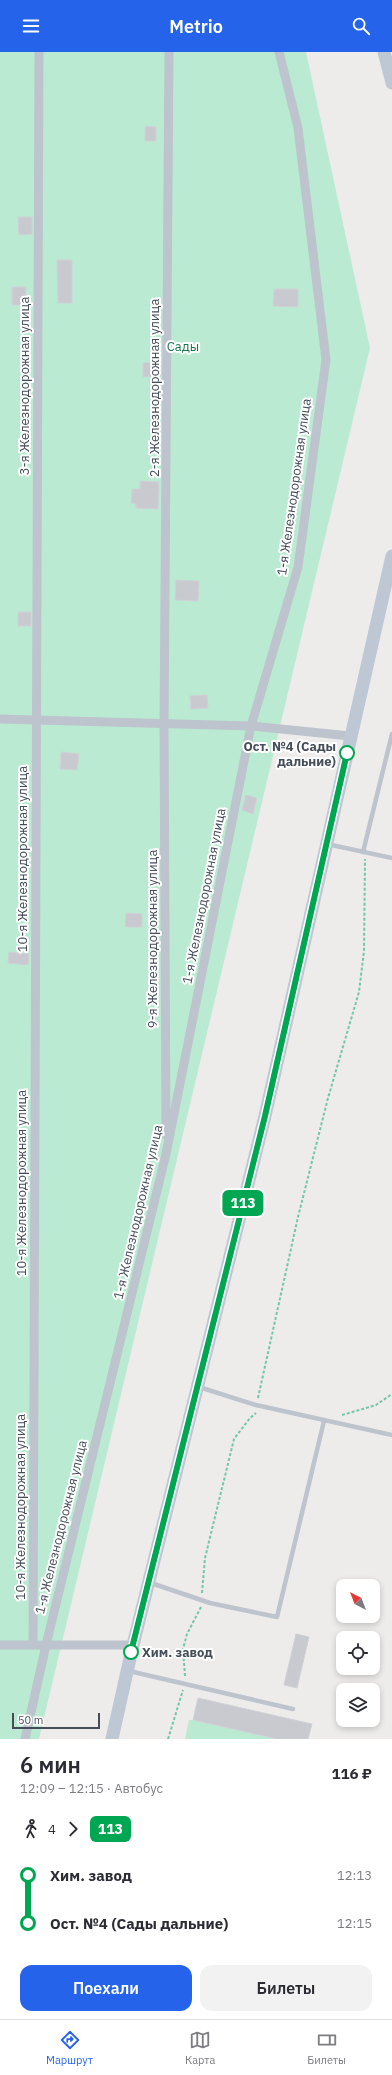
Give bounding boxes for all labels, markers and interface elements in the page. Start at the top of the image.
icon: menu [20,15,42,37]
text: Metrio [169,15,223,38]
icon: search [350,15,372,37]
street label: 3-я Железнодорожная улица [16,297,33,475]
street label: 2-я Железнодорожная улица [146,299,163,477]
park label: Сады [167,338,199,355]
street label: 1-я Железнодорожная улица [273,397,315,577]
place label: Ост. №4 (Сады дальние) [243,738,336,770]
marker: Ост. №4 (Сады дальние) [339,745,355,761]
street label: 10-я Железнодорожная улица [14,766,31,952]
street label: 1-я Железнодорожная улица [179,807,229,985]
street label: 9-я Железнодорожная улица [144,850,161,1028]
street label: 10-я Железнодорожная улица [13,1090,30,1276]
street label: 1-я Железнодорожная улица [110,1123,166,1301]
line badge: 113 [220,1190,266,1216]
text: 113 [230,1194,256,1212]
street label: 10-я Железнодорожная улица [12,1414,29,1600]
street label: 1-я Железнодорожная улица [31,1438,91,1616]
north arrow [336,1579,380,1623]
map controls [336,1579,380,1727]
button: locate [336,1631,380,1675]
marker: Хим. завод [123,1644,139,1660]
place label: Хим. завод [142,1644,213,1661]
button: layers [336,1683,380,1727]
scale bar [12,1711,100,1730]
text: 50 m [18,1713,43,1727]
text: 6 мин [20,1750,81,1779]
text: 116 ₽ [332,1764,372,1783]
text: 12:09 – 12:15 · Автобус [20,1780,163,1797]
icon: walk [20,1818,42,1840]
icon: forward [62,1818,84,1840]
text: 113 [98,1820,123,1838]
text: 4 [48,1821,56,1838]
text: Хим. завод [50,1866,132,1885]
text: 12:13 [337,1867,372,1884]
text: Ост. №4 (Сады дальние) [50,1914,228,1933]
text: 12:15 [337,1915,372,1932]
button: Поехали [20,1965,192,2011]
button: Билеты [200,1965,372,2011]
tab: Маршрут [46,2029,93,2067]
tab: Карта [185,2029,215,2067]
tab: Билеты [307,2029,346,2067]

